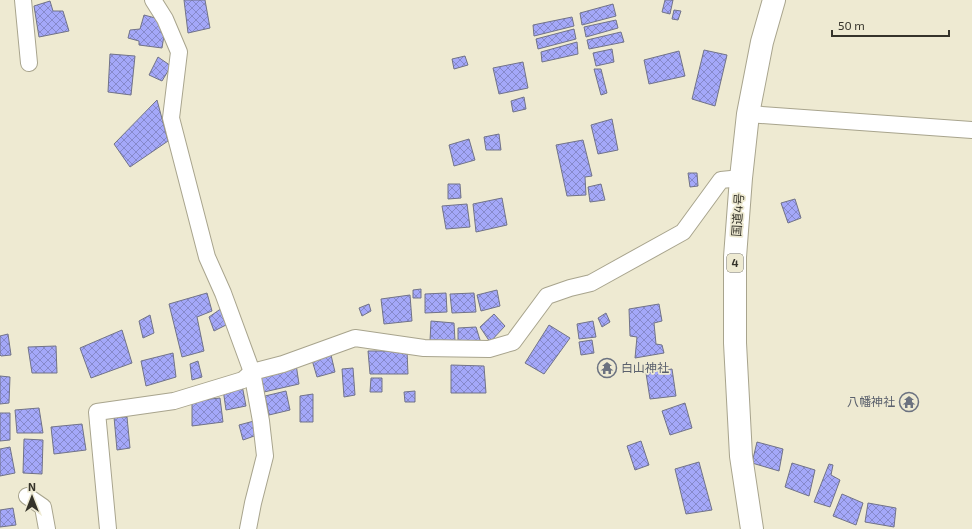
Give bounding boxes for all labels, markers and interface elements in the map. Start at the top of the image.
scale bar [832,12,949,38]
text: 50 m [838,18,865,32]
street label: 国道4号 [729,193,745,237]
road number: 4 [727,254,743,272]
temple icon: 白山神社 [596,357,618,379]
place label: 白山神社 [621,360,669,374]
temple icon: 八幡神社 [898,391,920,413]
place label: 八幡神社 [847,394,895,408]
north arrow [12,477,52,517]
text: N [28,480,36,493]

